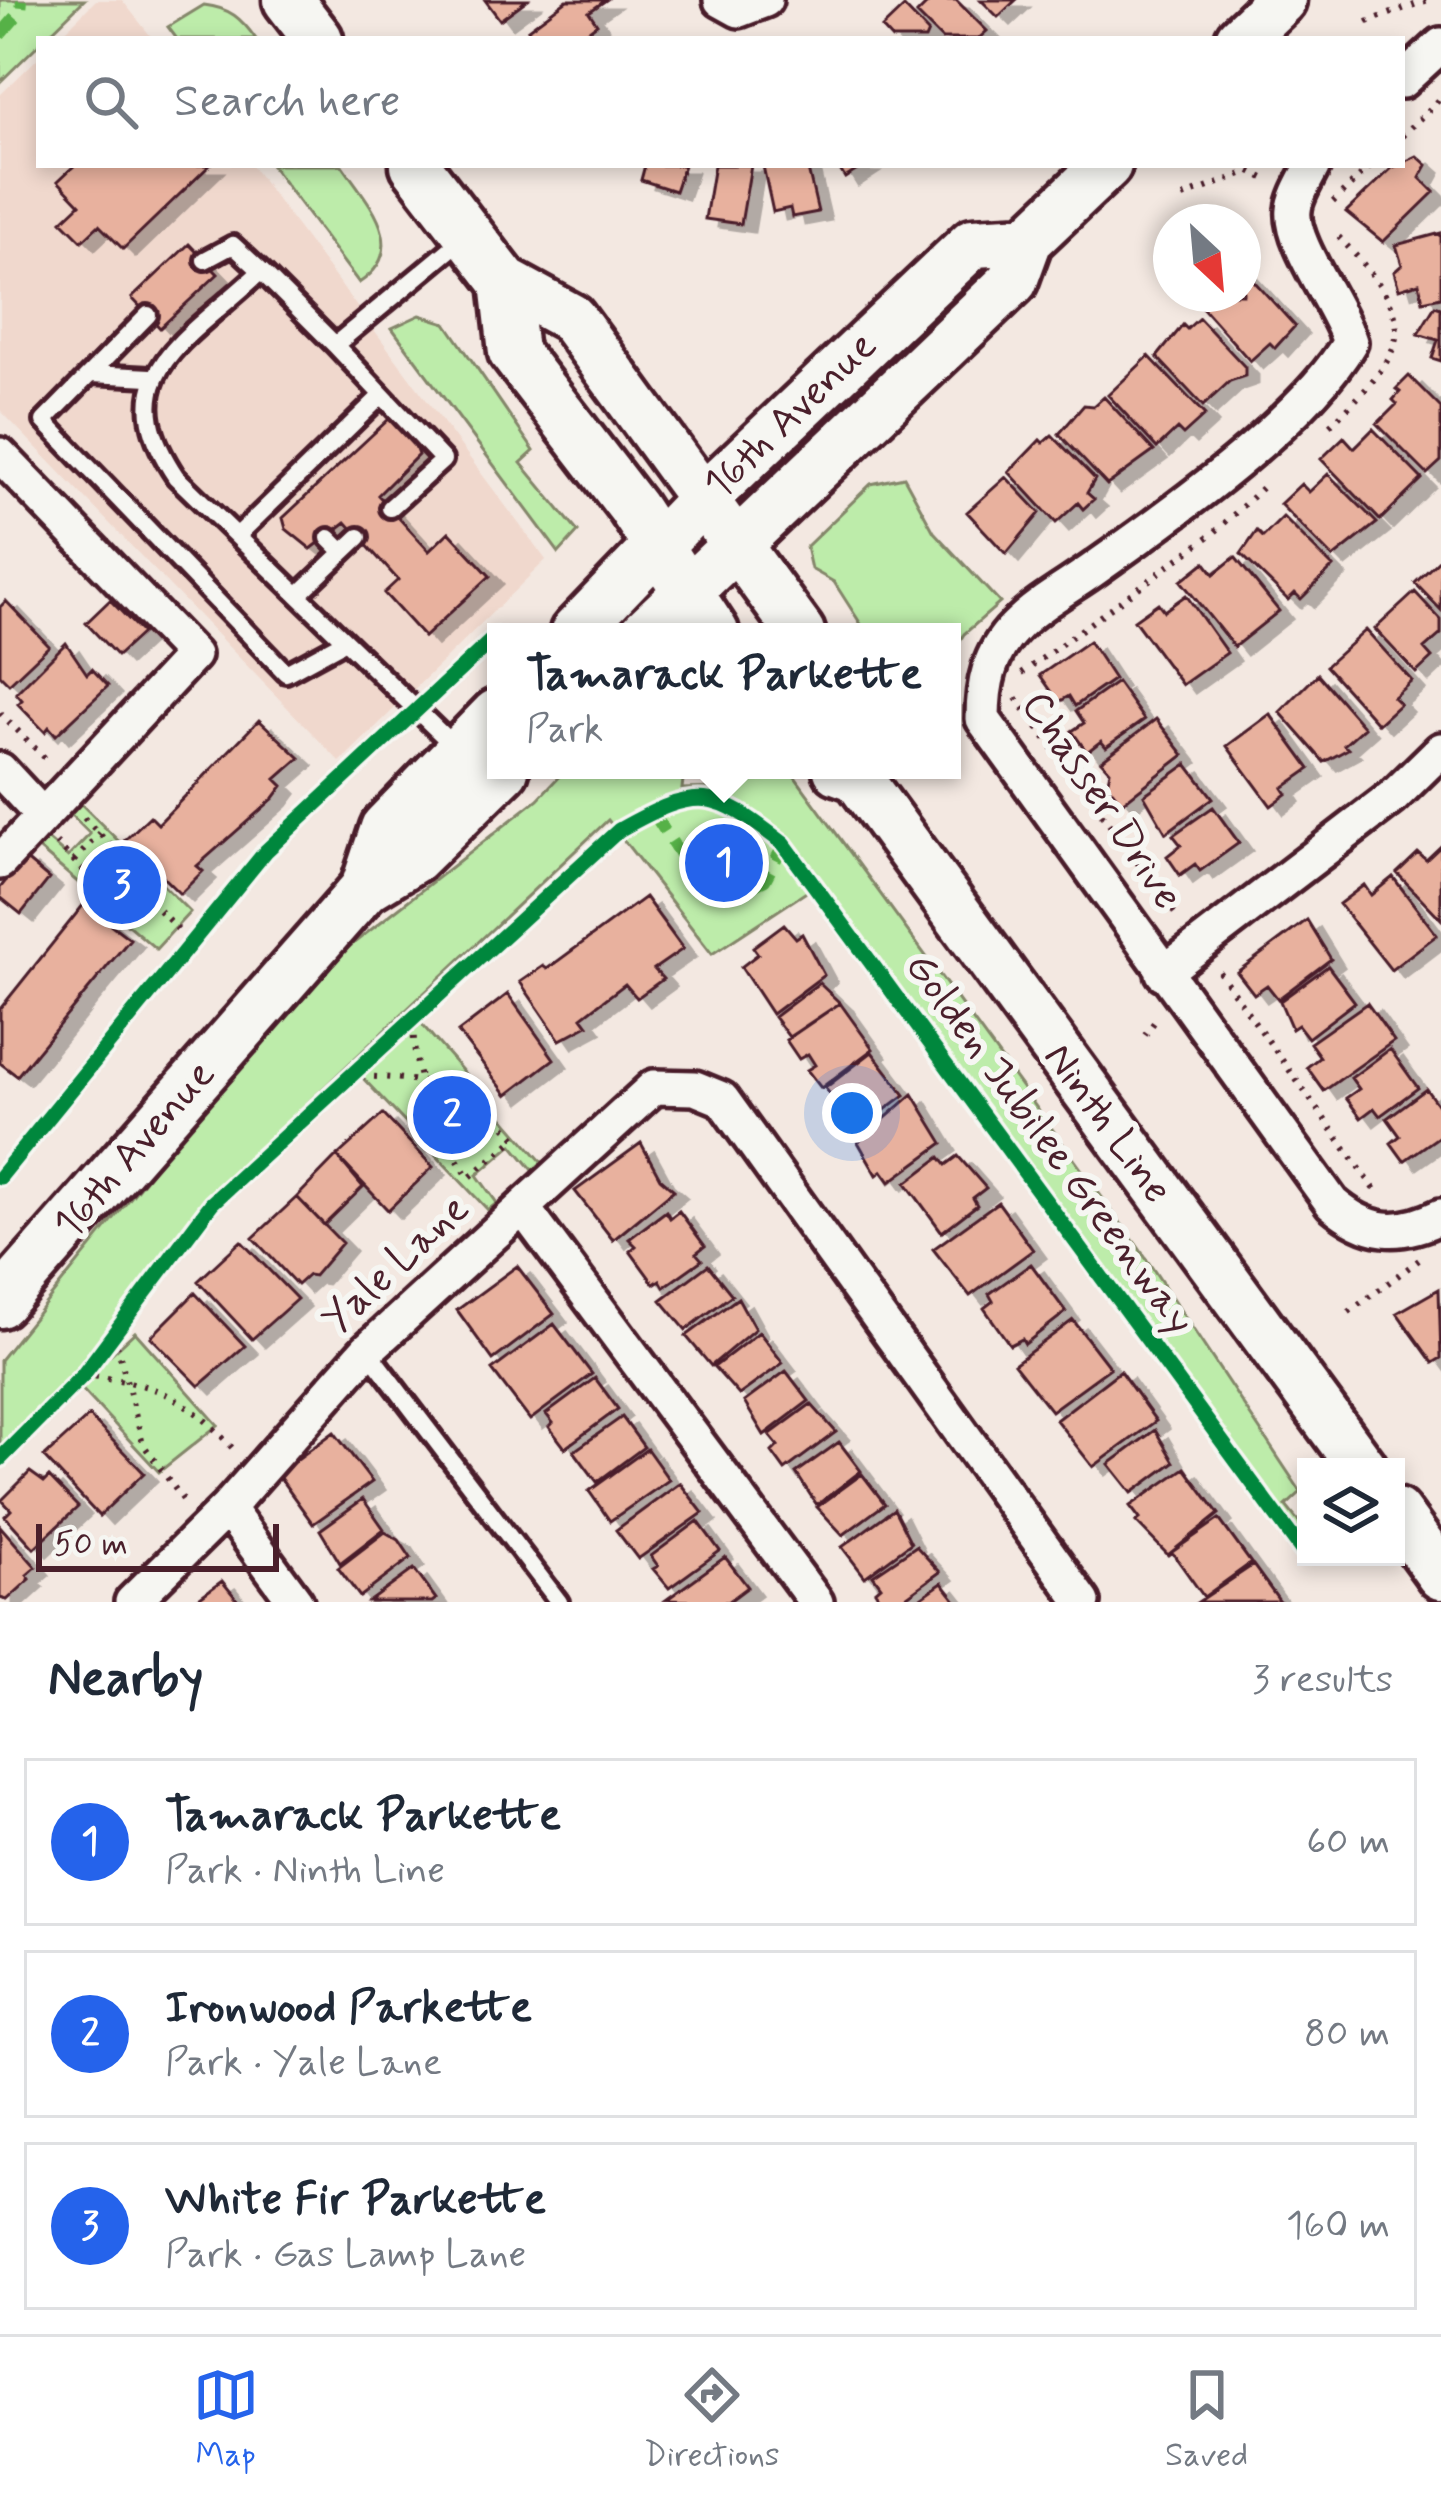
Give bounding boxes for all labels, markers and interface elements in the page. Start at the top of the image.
search box [36,36,1405,168]
icon: search [78,69,144,135]
text: Search here [174,73,401,132]
north arrow [1153,204,1261,312]
street label: 16th Avenue [693,320,889,512]
popup [487,623,961,779]
text: Tamarack Parkette [526,646,922,705]
street label: Chasser Drive [1008,681,1194,921]
text: Park [526,705,603,756]
pin: 1 [685,818,763,908]
pin: 3 [83,840,161,930]
street label: Golden Jubilee Greenway [892,942,1206,1346]
street label: Ninth Line [1030,1033,1184,1215]
street label: 16th Avenue [42,1049,228,1251]
pin: 2 [413,1070,491,1160]
your location [822,1083,882,1143]
street label: Yale Lane [311,1183,481,1347]
map controls [1297,1458,1405,1566]
button: layers [1297,1458,1405,1566]
scale bar [36,1518,279,1571]
text: 50 m [54,1523,128,1567]
text: Nearby [48,1647,203,1713]
text: 3 results [1252,1655,1393,1706]
text: Tamarack Parkette [165,1787,561,1846]
text: 1 [81,1817,99,1868]
text: 60 m [1306,1817,1390,1868]
text: Park · Ninth Line [165,1846,445,1897]
text: Ironwood Parkette [165,1979,532,2038]
text: 2 [80,2009,100,2060]
text: 80 m [1304,2009,1390,2060]
text: Park · Yale Lane [165,2038,442,2089]
text: White Fir Parkette [165,2171,546,2230]
text: 3 [81,2201,99,2252]
text: 160 m [1286,2201,1390,2252]
text: Park · Gas Lamp Lane [165,2230,526,2281]
tab: Map [193,2362,259,2478]
tab: Directions [644,2362,780,2478]
tab: Saved [1165,2362,1248,2478]

